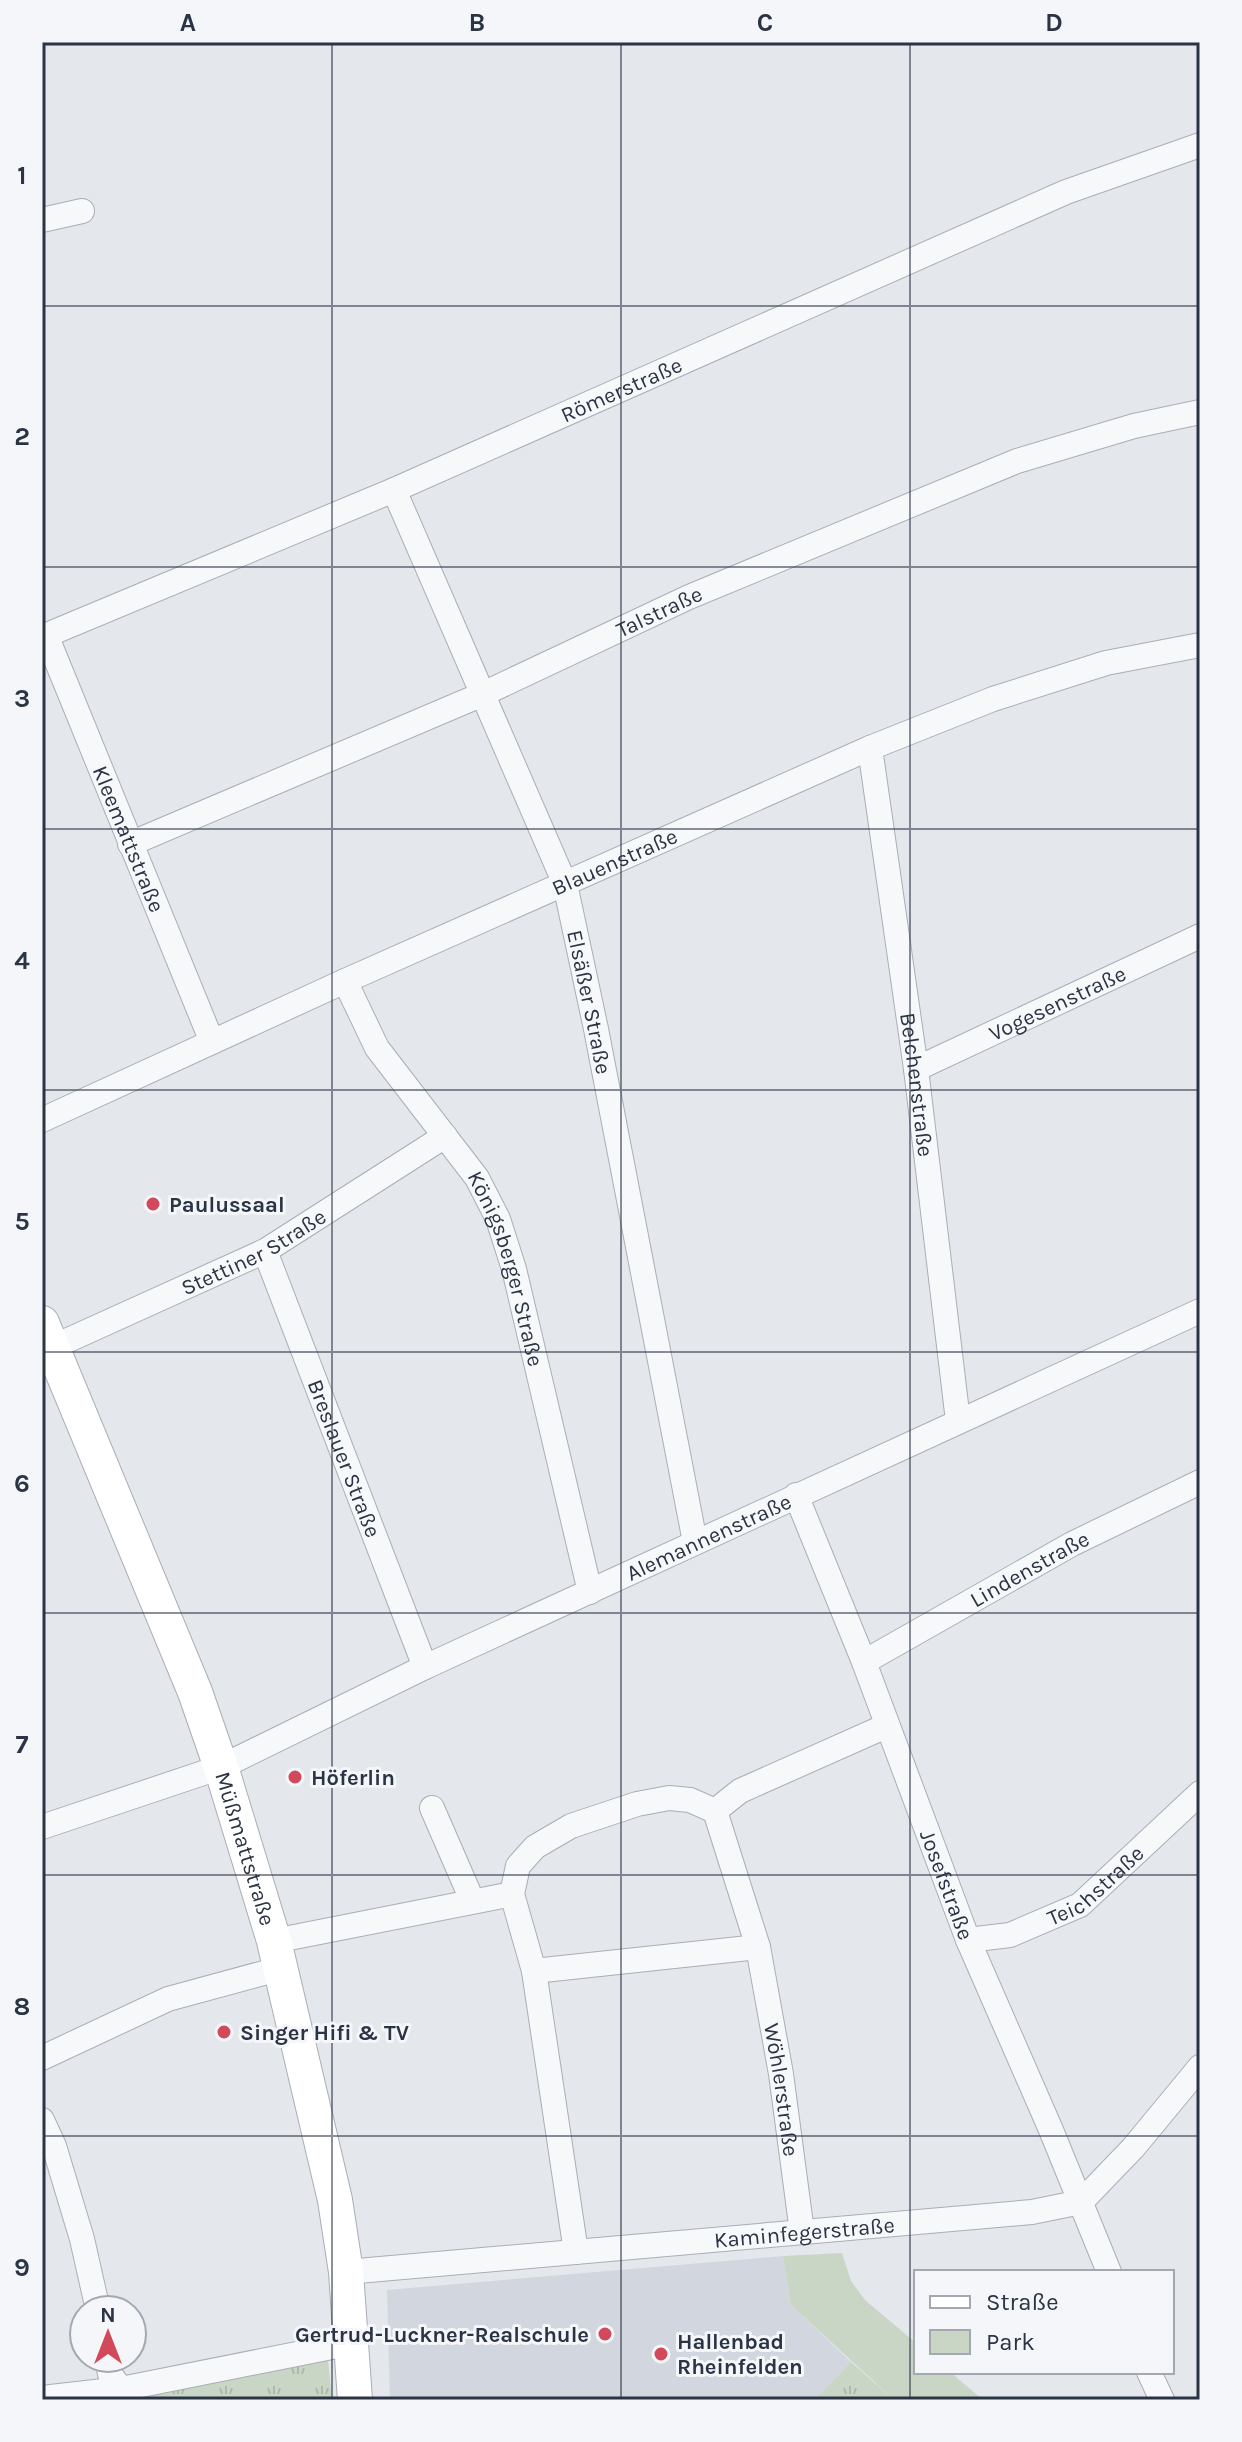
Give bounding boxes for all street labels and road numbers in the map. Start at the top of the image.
street label: Römerstraße [557,352,686,428]
street label: Talstraße [612,581,706,643]
street label: Kleemattstraße [87,762,170,916]
street label: Blauenstraße [548,823,682,902]
street label: Elsäßer Straße [561,928,616,1076]
street label: Vogesenstraße [985,961,1130,1047]
street label: Belchenstraße [894,1011,938,1158]
street label: Königsberger Straße [462,1167,548,1369]
street label: Stettiner Straße [177,1204,331,1301]
street label: Breslauer Straße [302,1376,386,1541]
street label: Alemannenstraße [622,1489,796,1587]
street label: Lindenstraße [966,1526,1094,1613]
street label: Müßmattstraße [209,1769,281,1929]
street label: Josefstraße [914,1826,979,1944]
street label: Teichstraße [1043,1840,1149,1932]
street label: Wöhlerstraße [758,2021,804,2158]
street label: Kaminfegerstraße [713,2212,896,2254]

